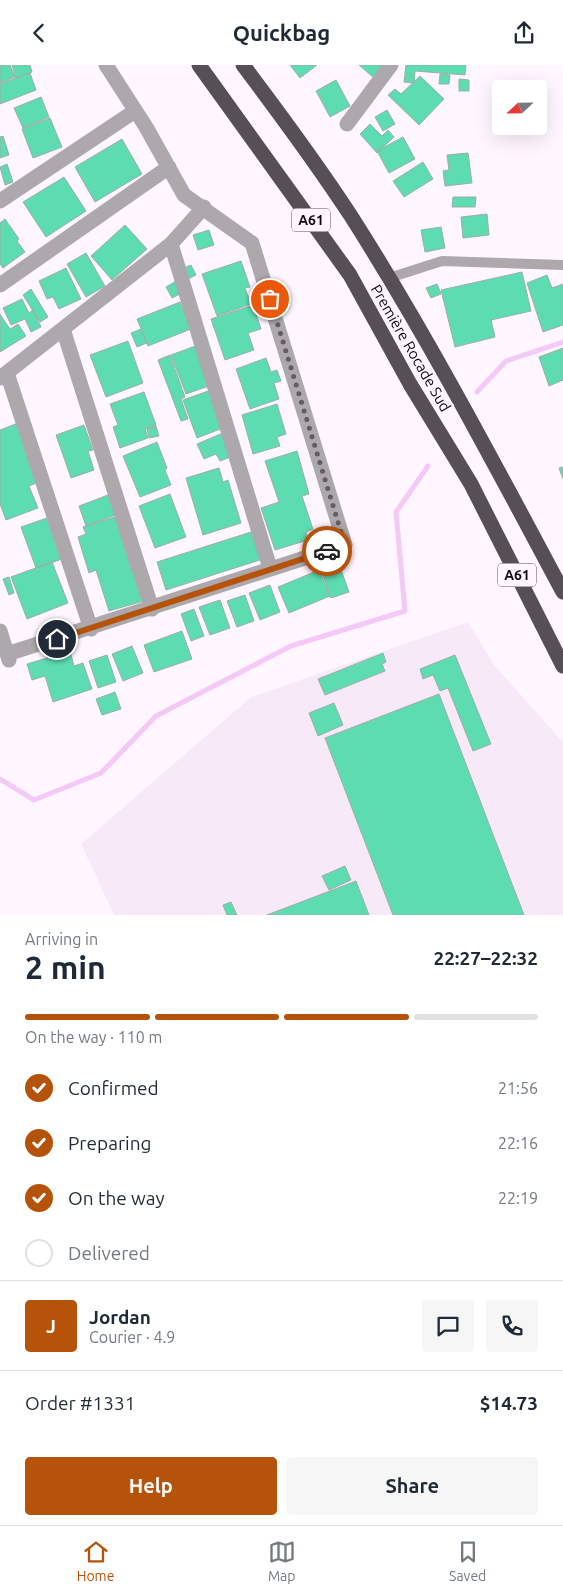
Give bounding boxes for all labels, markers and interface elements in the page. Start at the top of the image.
icon: back [25,19,53,47]
icon: share [510,19,538,47]
text: Quickbag [233,20,330,45]
north arrow [492,80,548,135]
map controls [492,80,547,135]
road number: A61 [292,209,330,231]
pin [249,278,291,320]
street label: Première Rocade Sud [368,282,454,414]
icon: bag [256,285,284,313]
courier [302,526,352,576]
icon: car [313,537,341,565]
road number: A61 [498,563,536,587]
pin [36,618,78,660]
icon: home [43,625,71,653]
text: Arriving in [25,930,98,948]
text: 22:27–22:32 [433,947,538,969]
text: 2 min [25,949,106,985]
text: On the way · 110 m [25,1028,162,1046]
icon: check [25,1074,53,1102]
text: Confirmed [68,1077,159,1099]
text: 21:56 [498,1079,538,1097]
icon: check [25,1129,53,1157]
text: Preparing [68,1132,152,1154]
text: 22:16 [498,1134,538,1152]
icon: check [25,1184,53,1212]
text: On the way [68,1187,165,1209]
text: 22:19 [498,1189,538,1207]
text: Delivered [68,1242,150,1264]
button: chat [422,1300,474,1352]
button: phone [486,1300,538,1352]
text: Jordan [89,1306,151,1328]
text: J [46,1315,56,1337]
text: Courier · 4.9 [89,1328,175,1346]
text: Order #1331 [25,1392,135,1414]
text: $14.73 [480,1392,538,1414]
button: Help [25,1457,277,1515]
button: Share [287,1457,538,1515]
tab: Home [77,1538,114,1584]
tab: Map [268,1538,296,1584]
tab: Saved [449,1538,486,1584]

